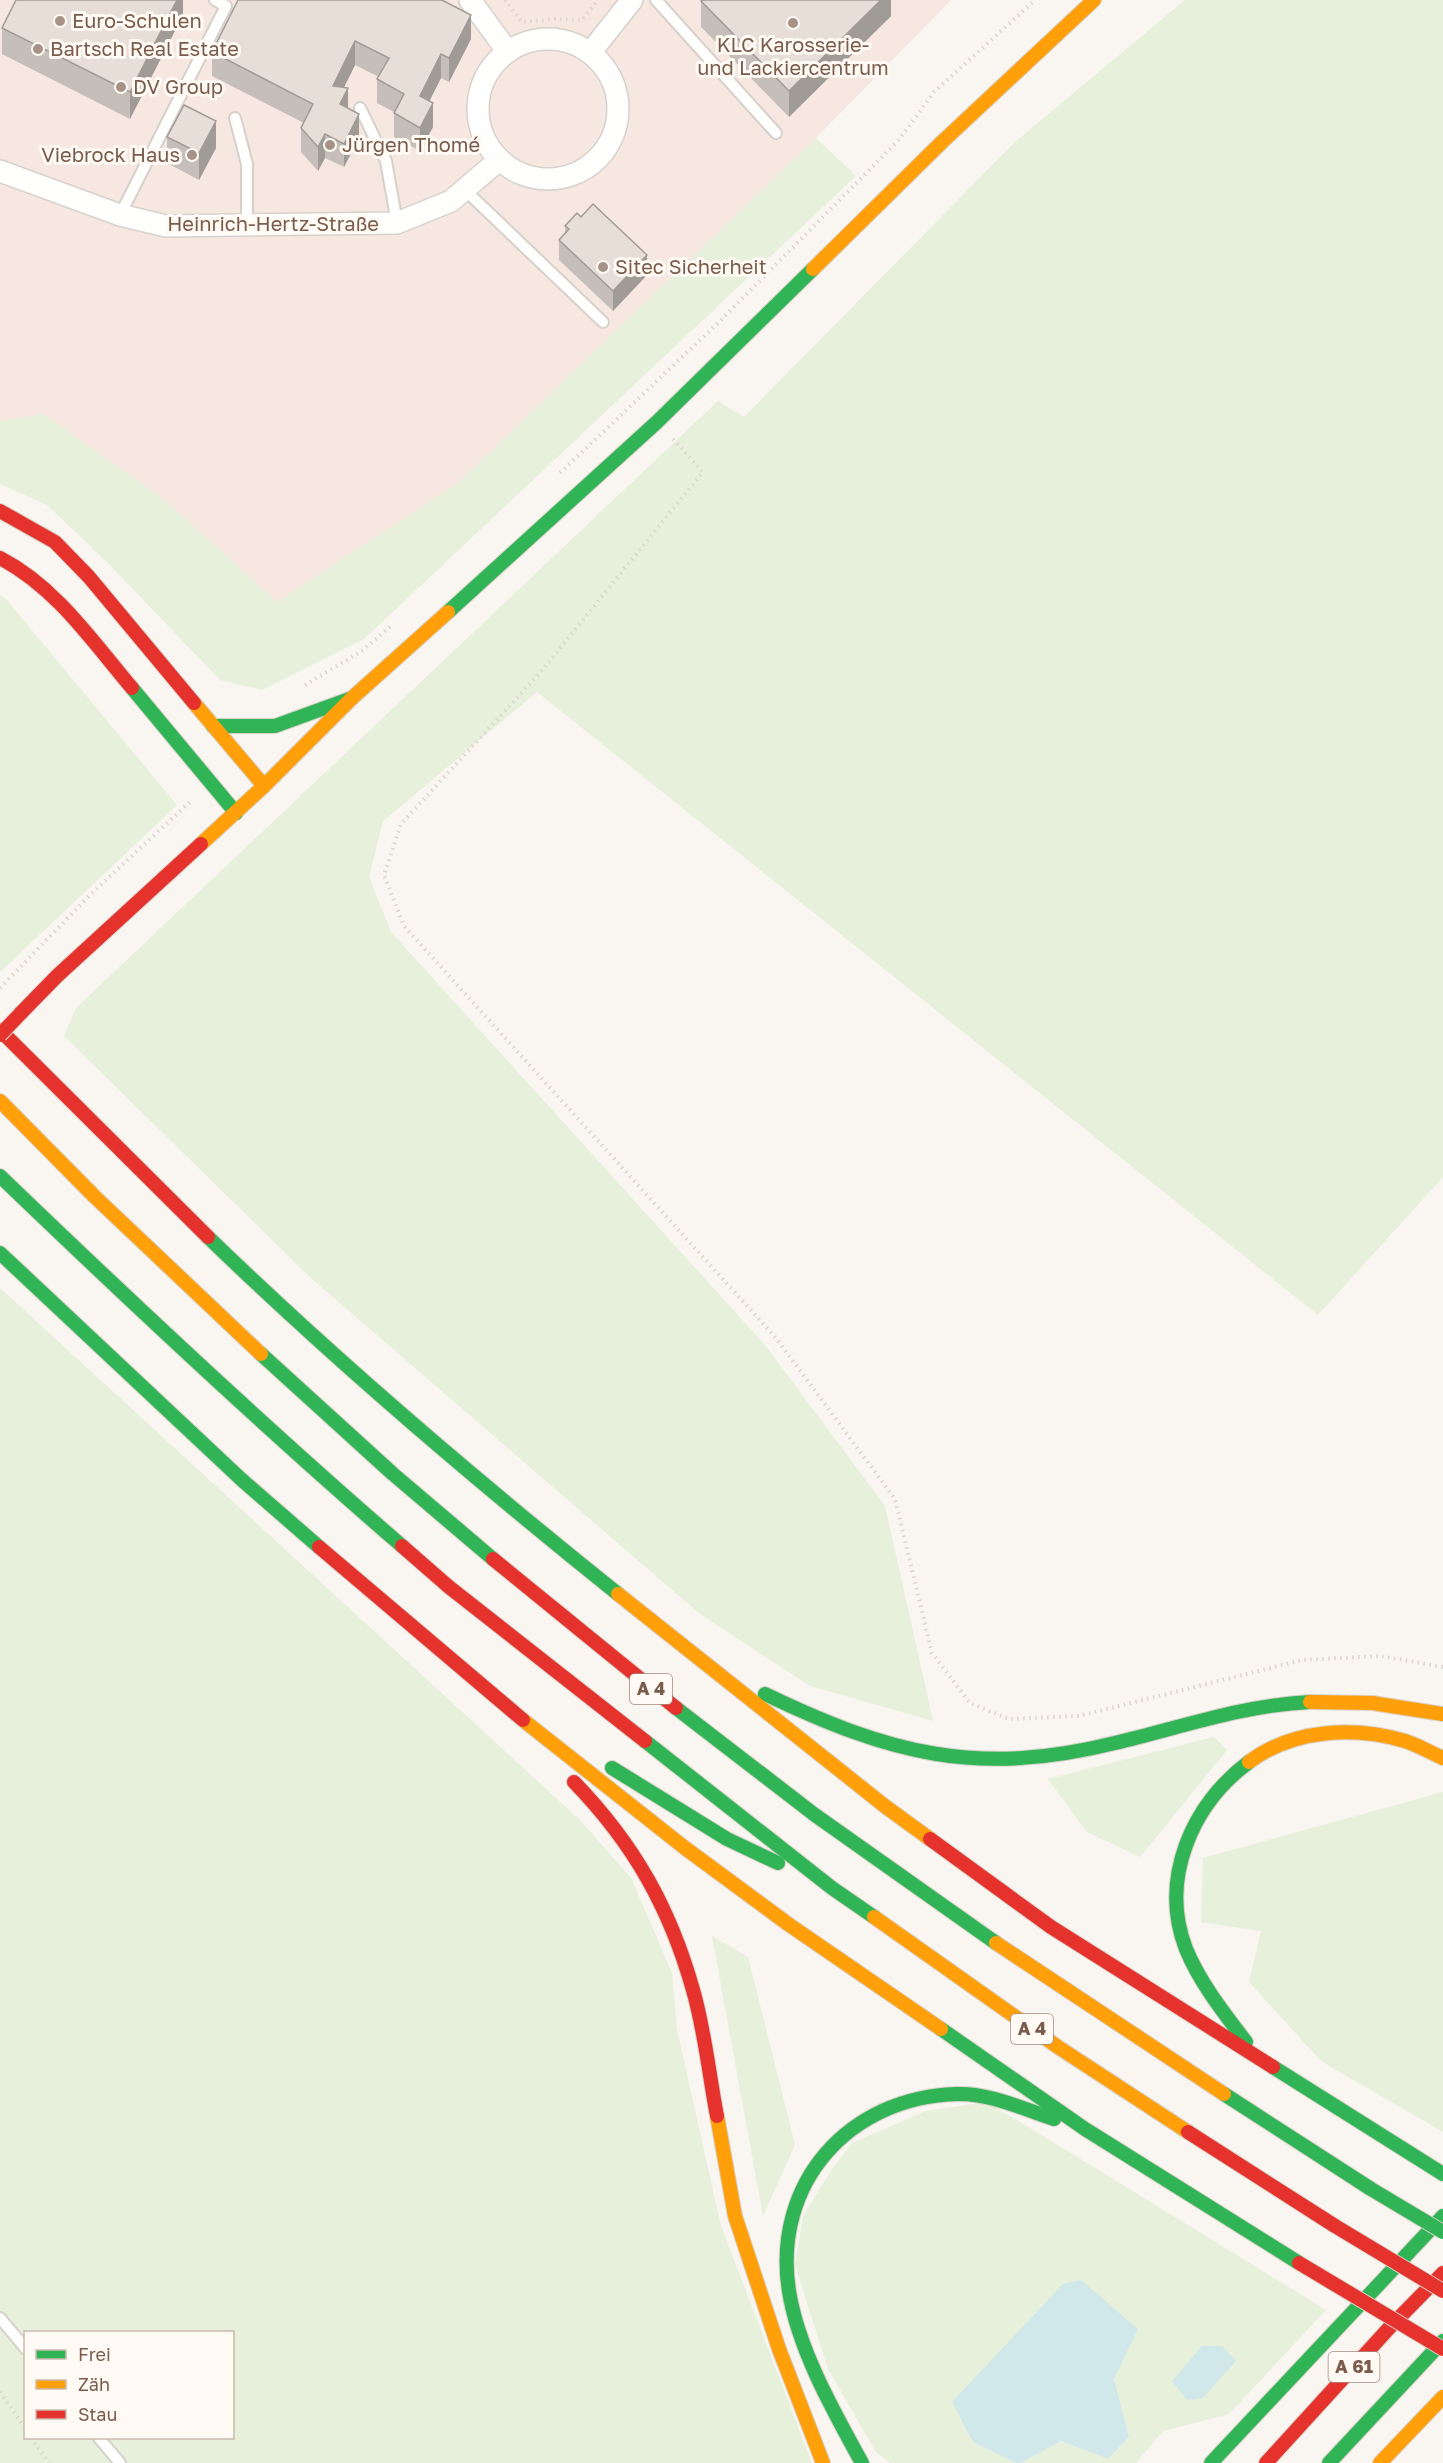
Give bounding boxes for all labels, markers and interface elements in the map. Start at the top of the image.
place label: Euro-Schulen [72,8,202,32]
marker: Euro-Schulen [53,14,67,28]
marker: KLC Karosserie- und Lackiercentrum [786,16,800,30]
place label: KLC Karosserie- und Lackiercentrum [697,32,889,79]
place label: Bartsch Real Estate [50,36,239,60]
marker: Bartsch Real Estate [31,42,45,56]
place label: DV Group [133,74,223,98]
marker: DV Group [114,80,128,94]
place label: Jürgen Thomé [342,132,480,156]
marker: Jürgen Thomé [323,138,337,152]
place label: Viebrock Haus [41,142,180,166]
marker: Viebrock Haus [185,148,199,162]
street label: Heinrich-Hertz-Straße [167,211,379,235]
place label: Sitec Sicherheit [615,254,767,278]
marker: Sitec Sicherheit [596,260,610,274]
road number: A 4 [630,1674,672,1704]
road number: A 4 [1011,2014,1053,2044]
legend [24,2331,234,2439]
text: Frei [78,2343,111,2365]
road number: A 61 [1328,2352,1380,2382]
text: Zäh [78,2373,110,2395]
text: Stau [78,2403,117,2425]

